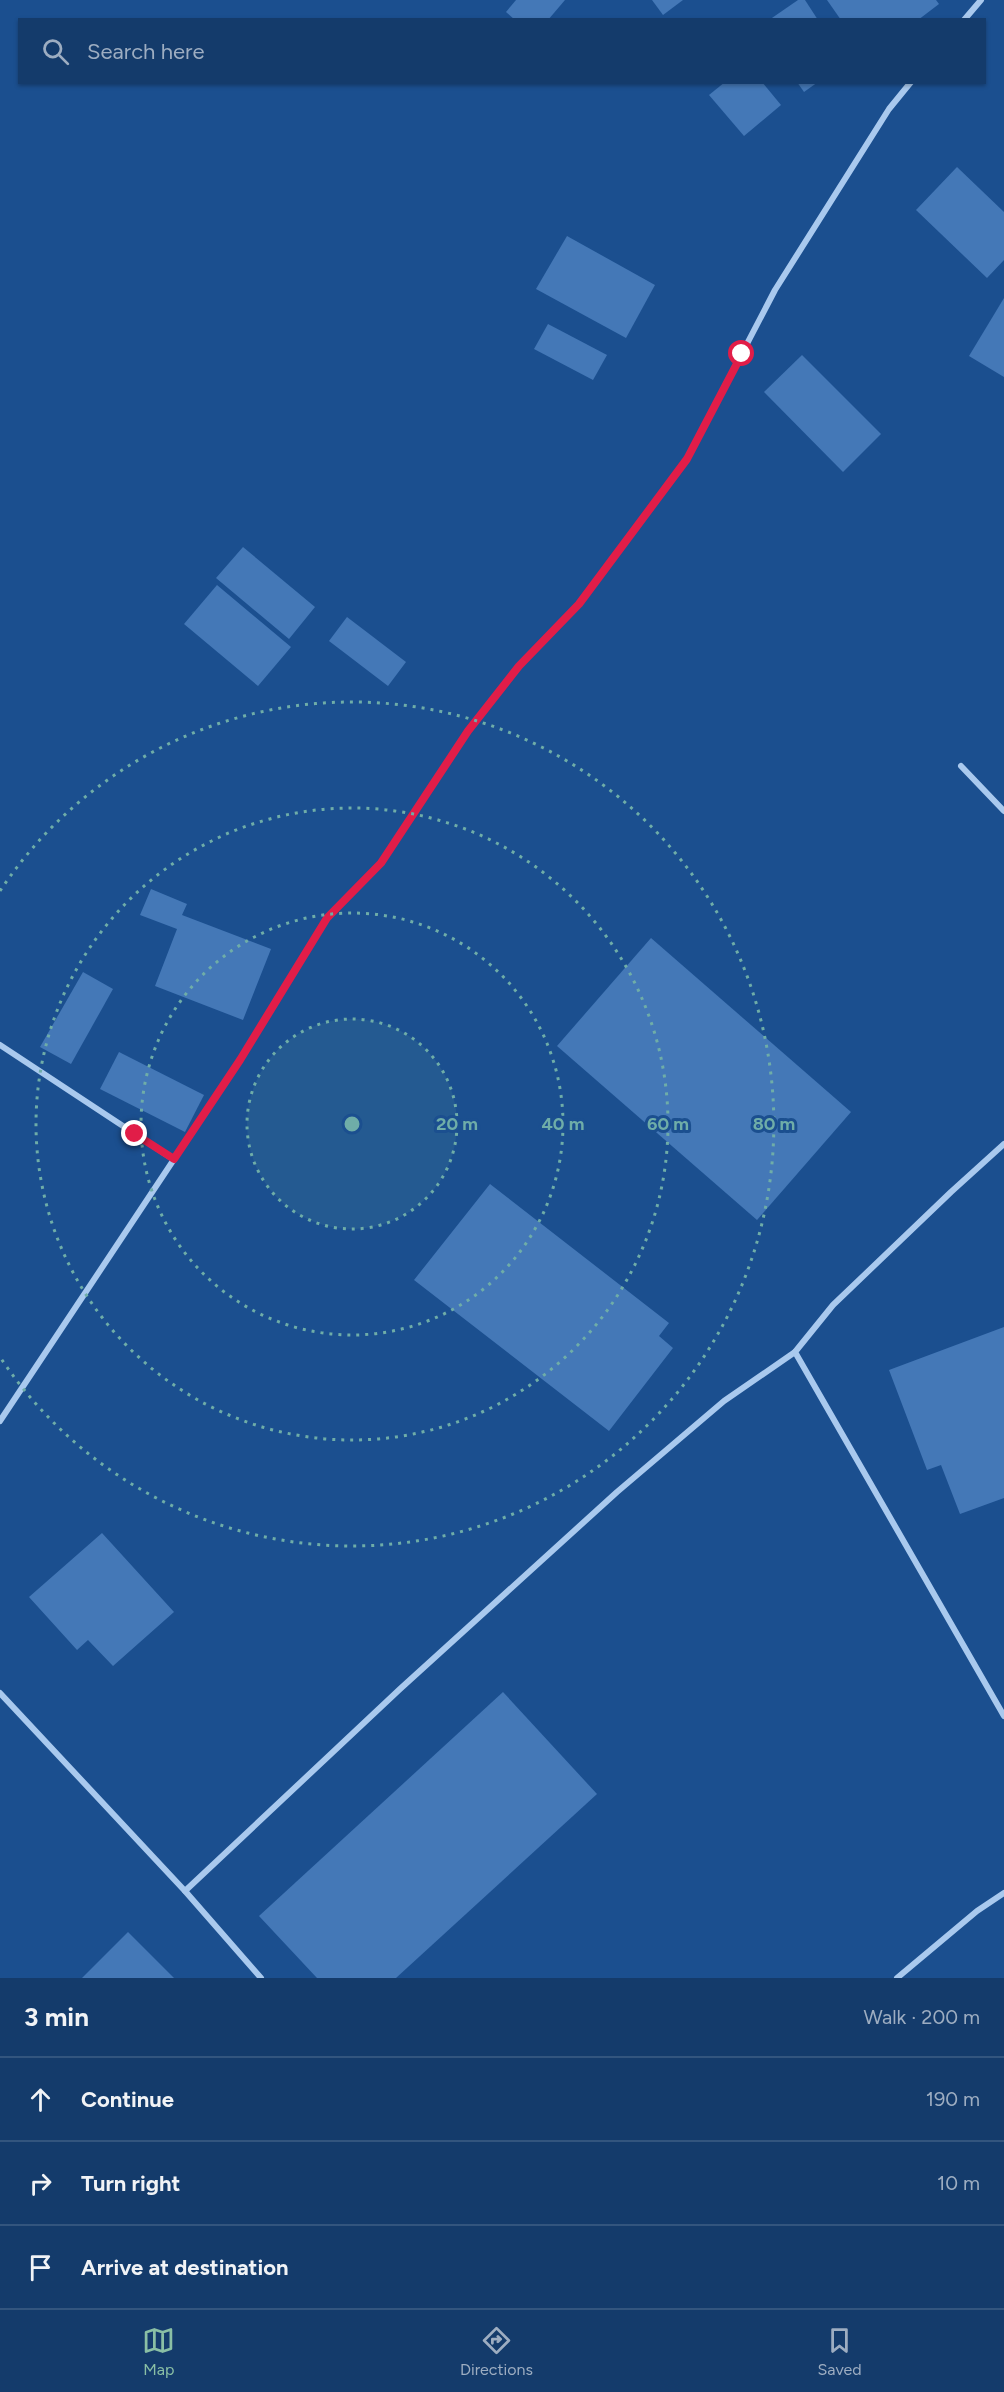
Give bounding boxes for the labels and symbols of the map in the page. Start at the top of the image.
route start [728,340,754,366]
text: 20 m [436,1113,478,1135]
text: 40 m [541,1113,585,1135]
text: 60 m [647,1113,689,1135]
text: 80 m [753,1113,795,1135]
centre of rings [342,1114,362,1134]
route end [121,1120,147,1146]

